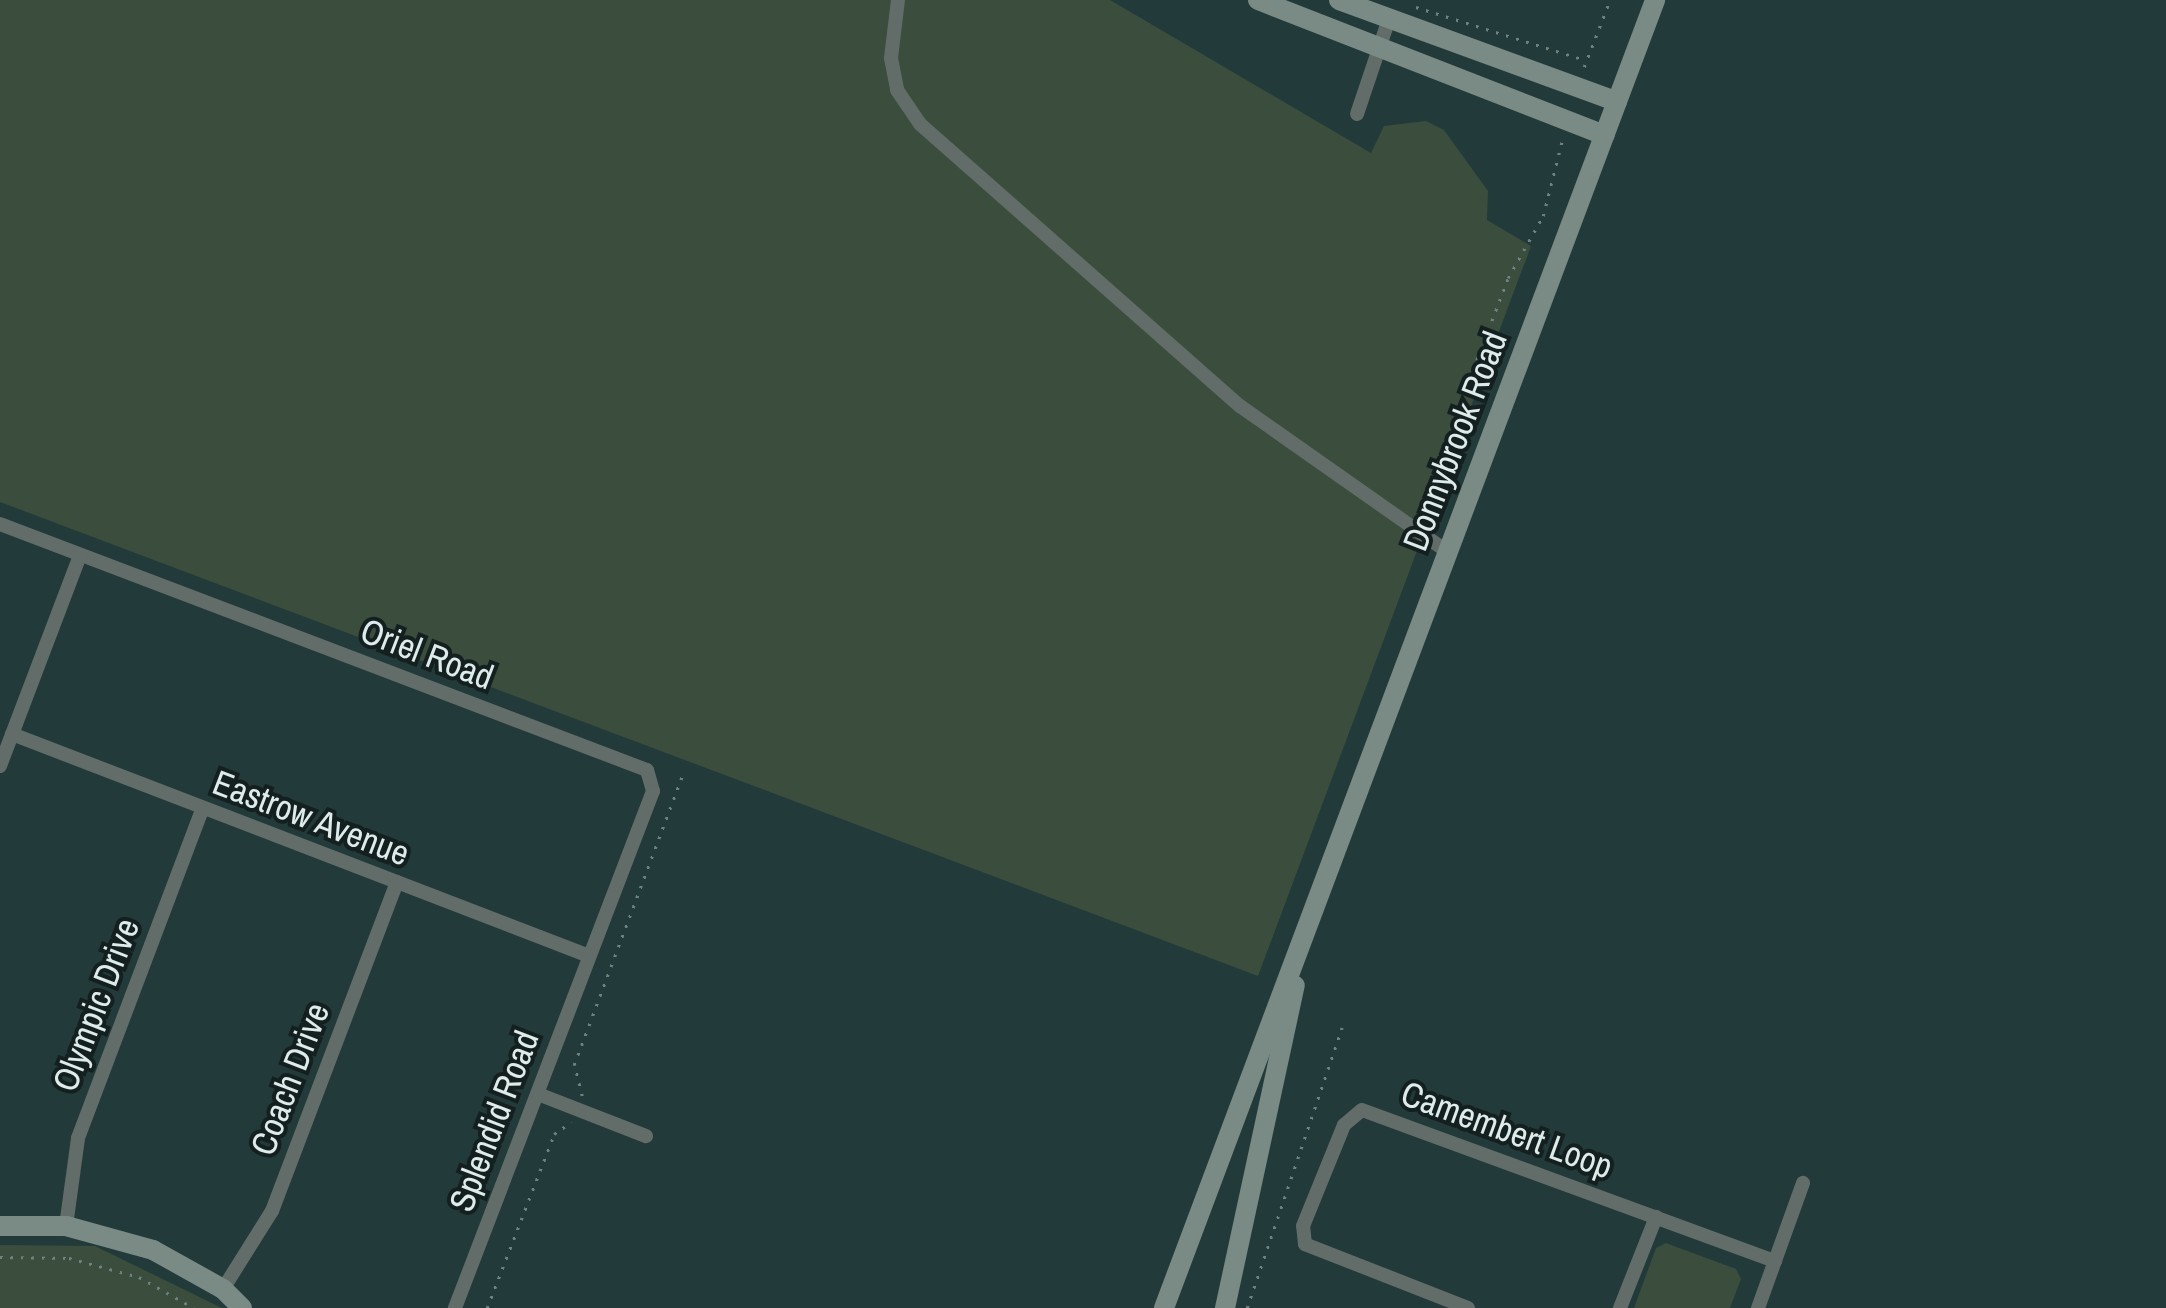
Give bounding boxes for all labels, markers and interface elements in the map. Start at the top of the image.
street label: Donnybrook Road [1394,325,1516,557]
street label: Oriel Road [355,610,499,698]
street label: Eastrow Avenue [206,761,416,875]
street label: Olympic Drive [44,913,148,1097]
street label: Coach Drive [242,997,338,1161]
street label: Splendid Road [440,1025,548,1217]
street label: Camembert Loop [1396,1072,1618,1188]

